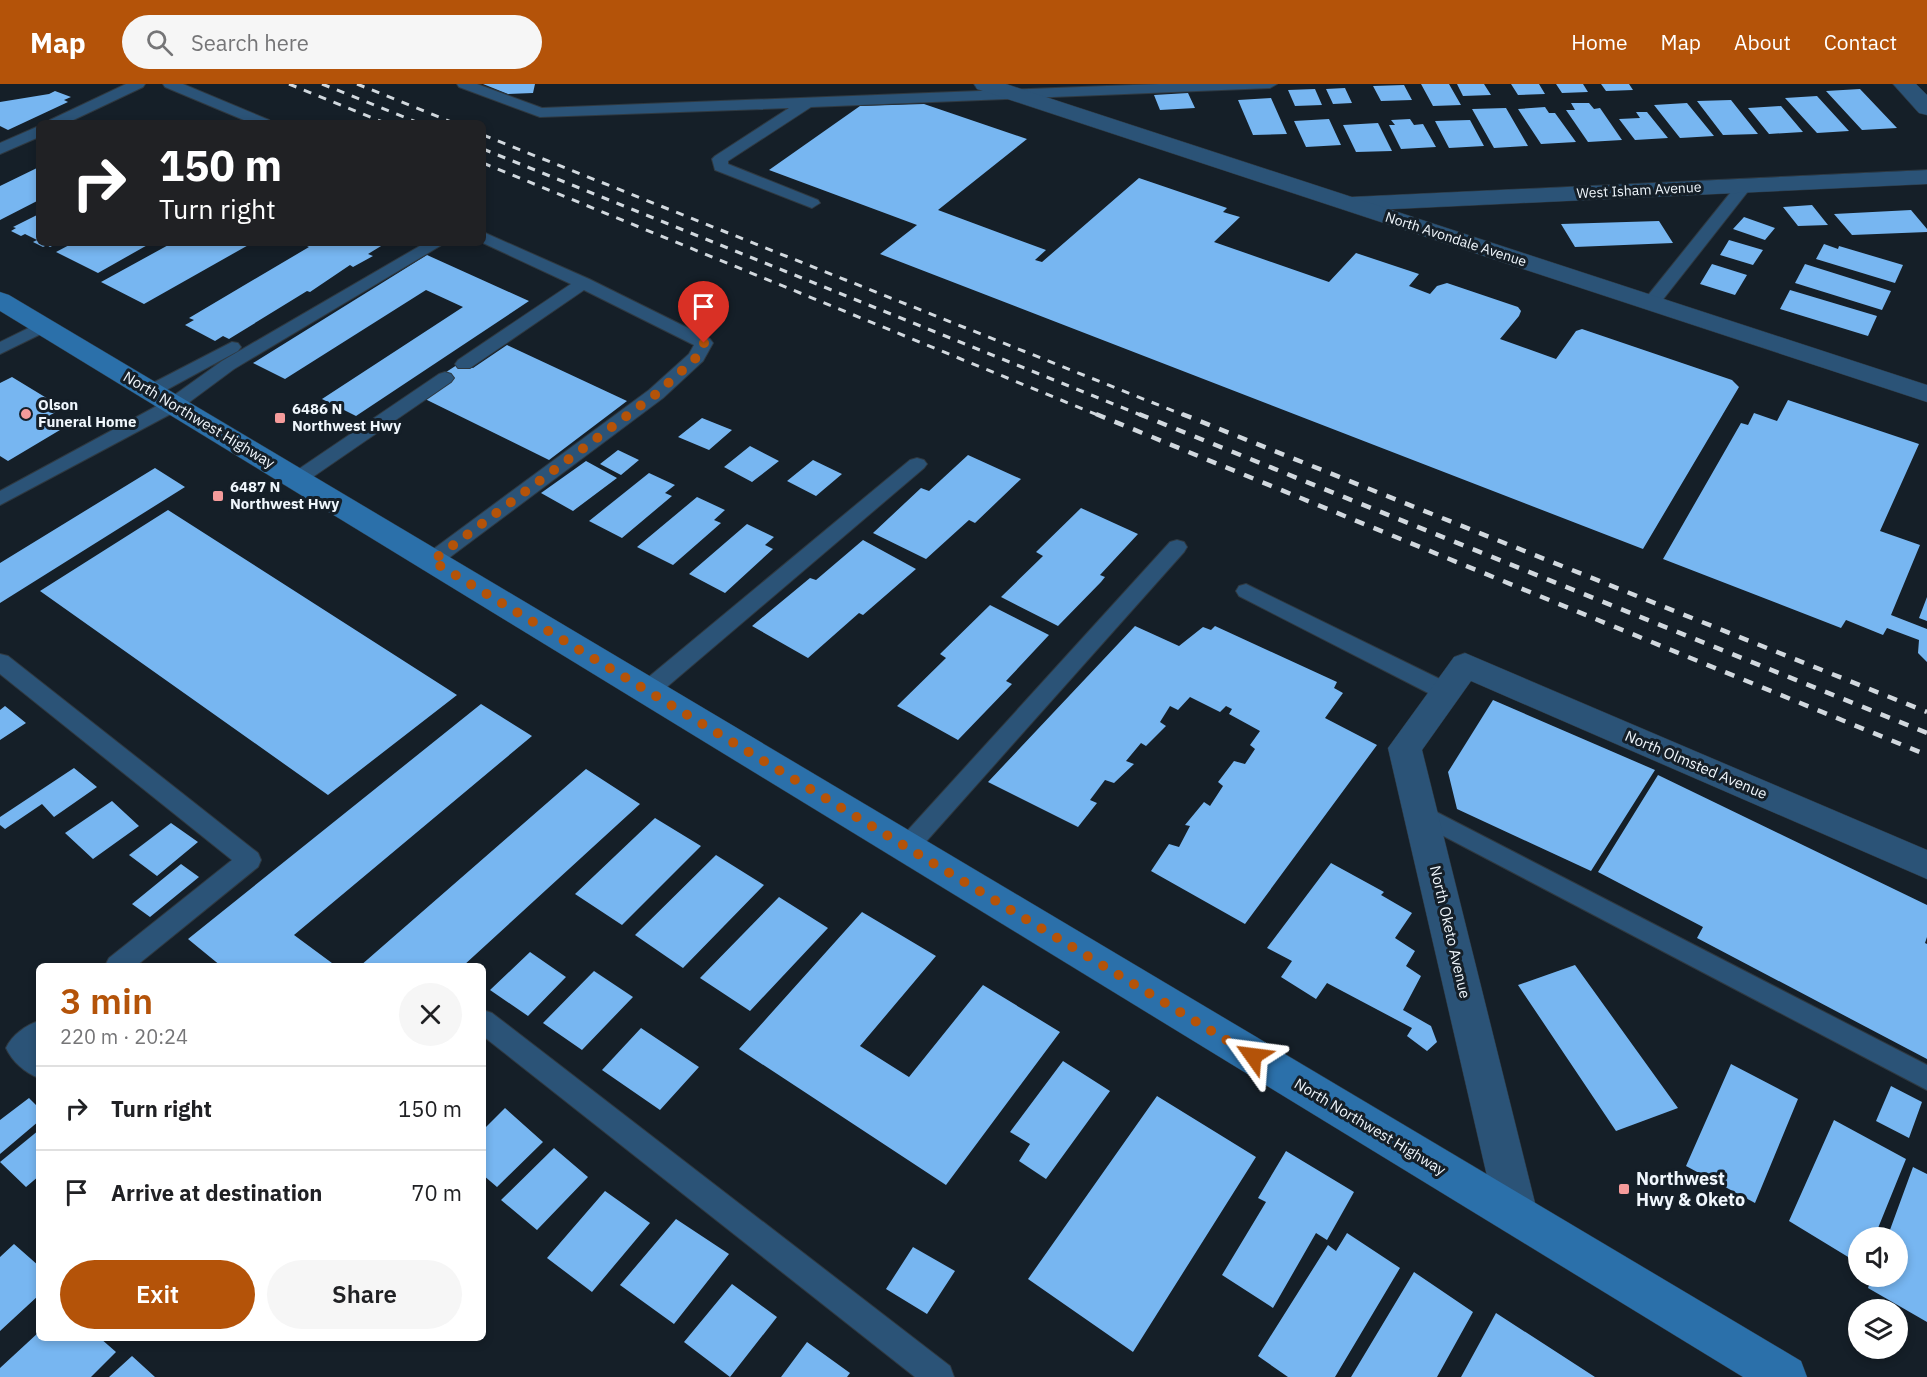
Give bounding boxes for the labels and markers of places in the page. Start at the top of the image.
pin [678,281,729,343]
place label: Olson Funeral Home [38,395,136,431]
place label: 6486 N Northwest Hwy [292,399,401,435]
marker: Olson Funeral Home [19,407,33,421]
marker: 6486 N Northwest Hwy [273,411,287,425]
place label: 6487 N Northwest Hwy [230,477,339,513]
marker: 6487 N Northwest Hwy [211,489,225,503]
place label: Northwest Hwy & Oketo [1636,1167,1745,1211]
marker: Northwest Hwy & Oketo [1617,1182,1631,1196]

